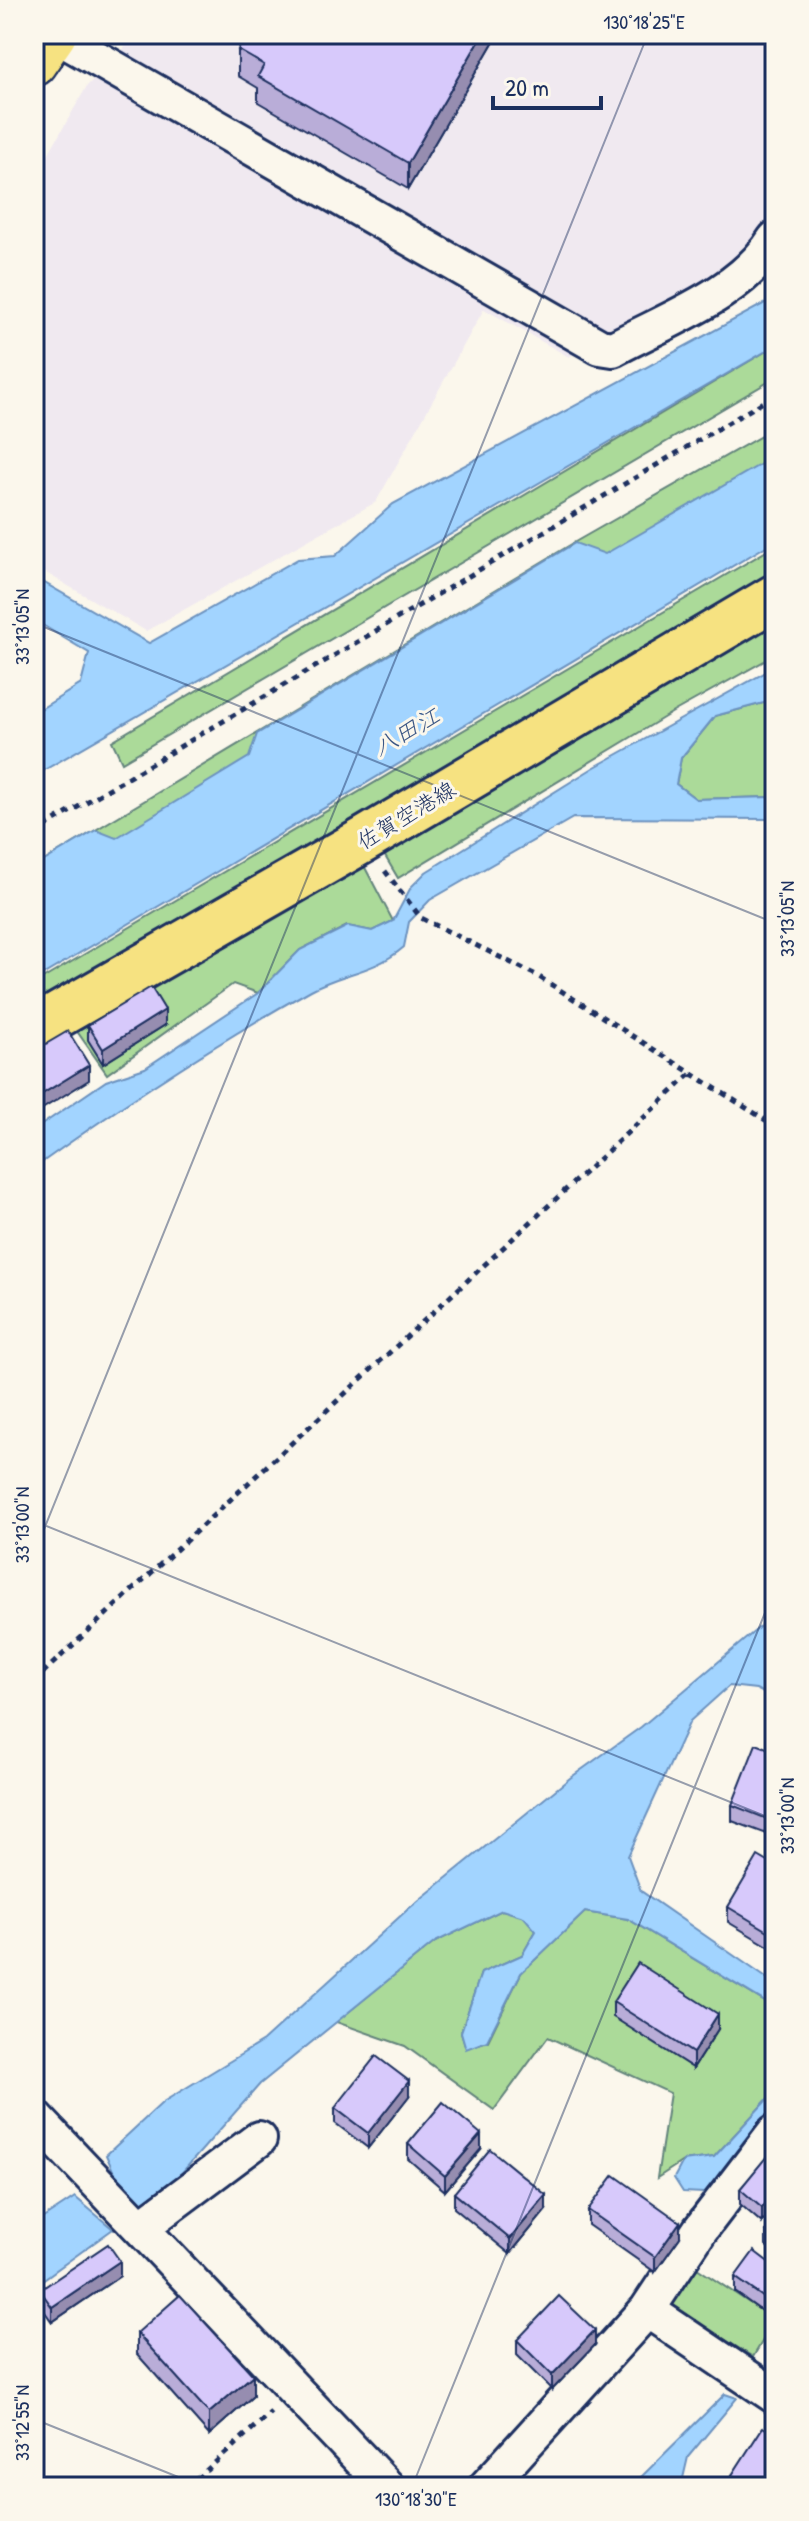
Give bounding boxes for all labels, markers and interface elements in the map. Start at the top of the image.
text: 130°18'25"E [603,8,685,35]
scale bar [493,60,601,110]
text: 20 m [505,71,549,103]
text: 33°13'05"N [8,589,35,665]
water label: 八田江 [367,699,446,763]
street label: 佐賀空港線 [351,774,461,856]
text: 33°13'05"N [773,881,800,957]
text: 33°13'00"N [8,1487,35,1563]
text: 33°13'00"N [773,1778,800,1854]
text: 33°12'55"N [8,2385,35,2461]
text: 130°18'30"E [375,2485,457,2512]

